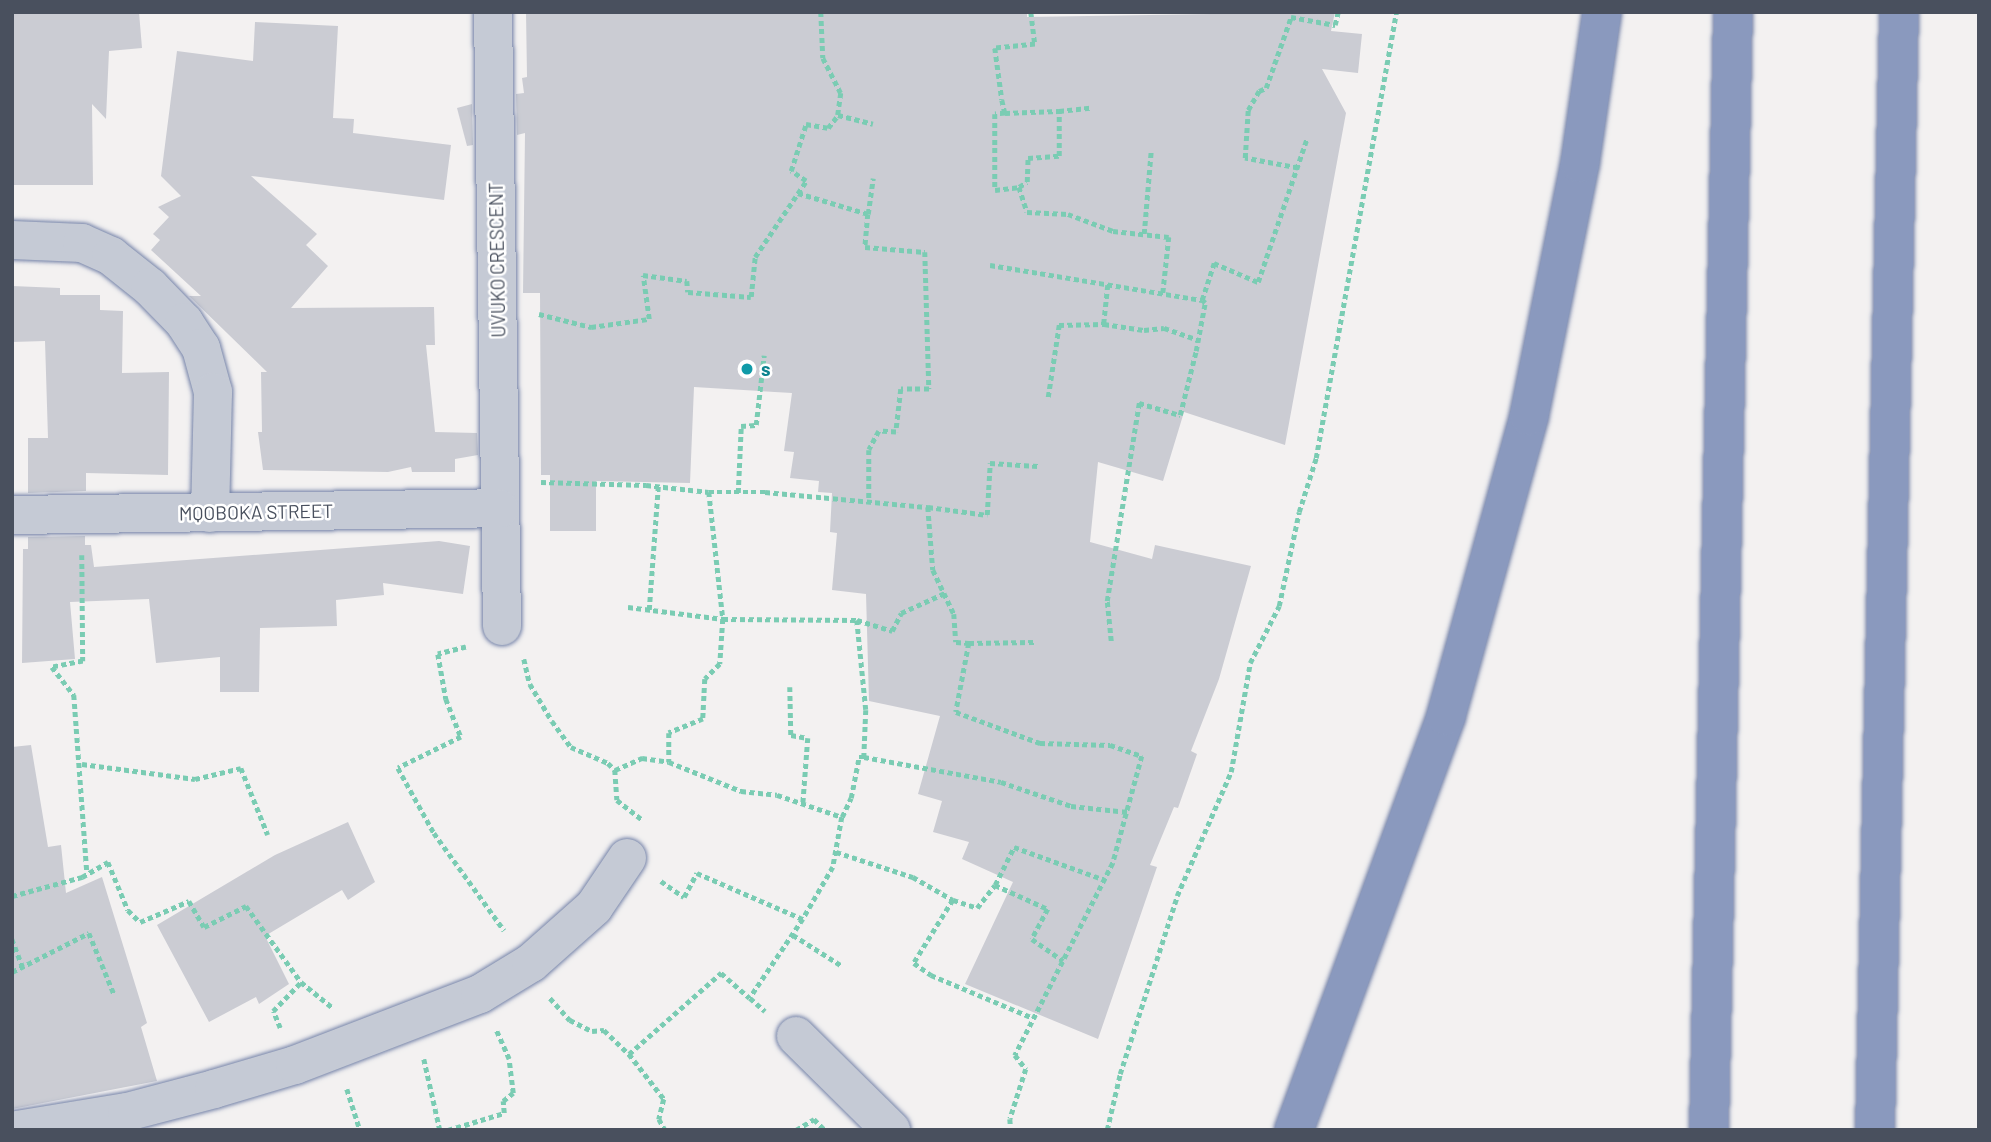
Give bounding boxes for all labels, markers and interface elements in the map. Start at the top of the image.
street label: UVUKO CRESCENT [484,182,510,338]
place label: s [761,358,771,380]
marker: s [739,361,755,377]
street label: MQOBOKA STREET [179,499,333,525]

